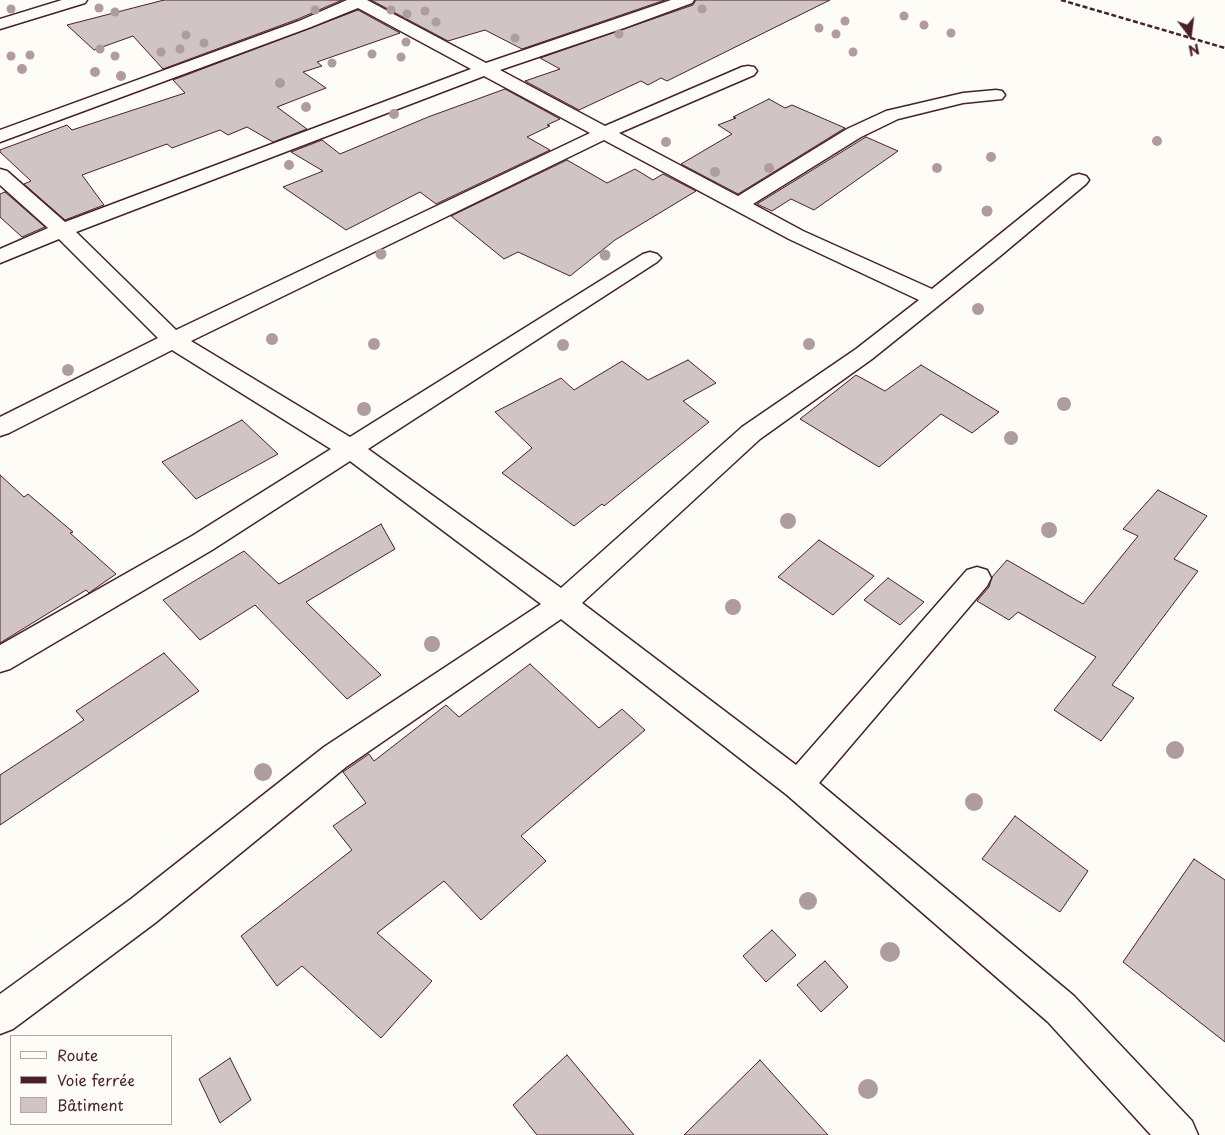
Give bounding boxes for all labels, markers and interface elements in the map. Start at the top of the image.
north arrow [1165,10,1215,60]
text: N [1186,38,1202,62]
legend [10,1035,172,1125]
text: Route [57,1043,98,1066]
text: Voie ferrée [57,1068,135,1091]
text: Bâtiment [57,1093,124,1116]

